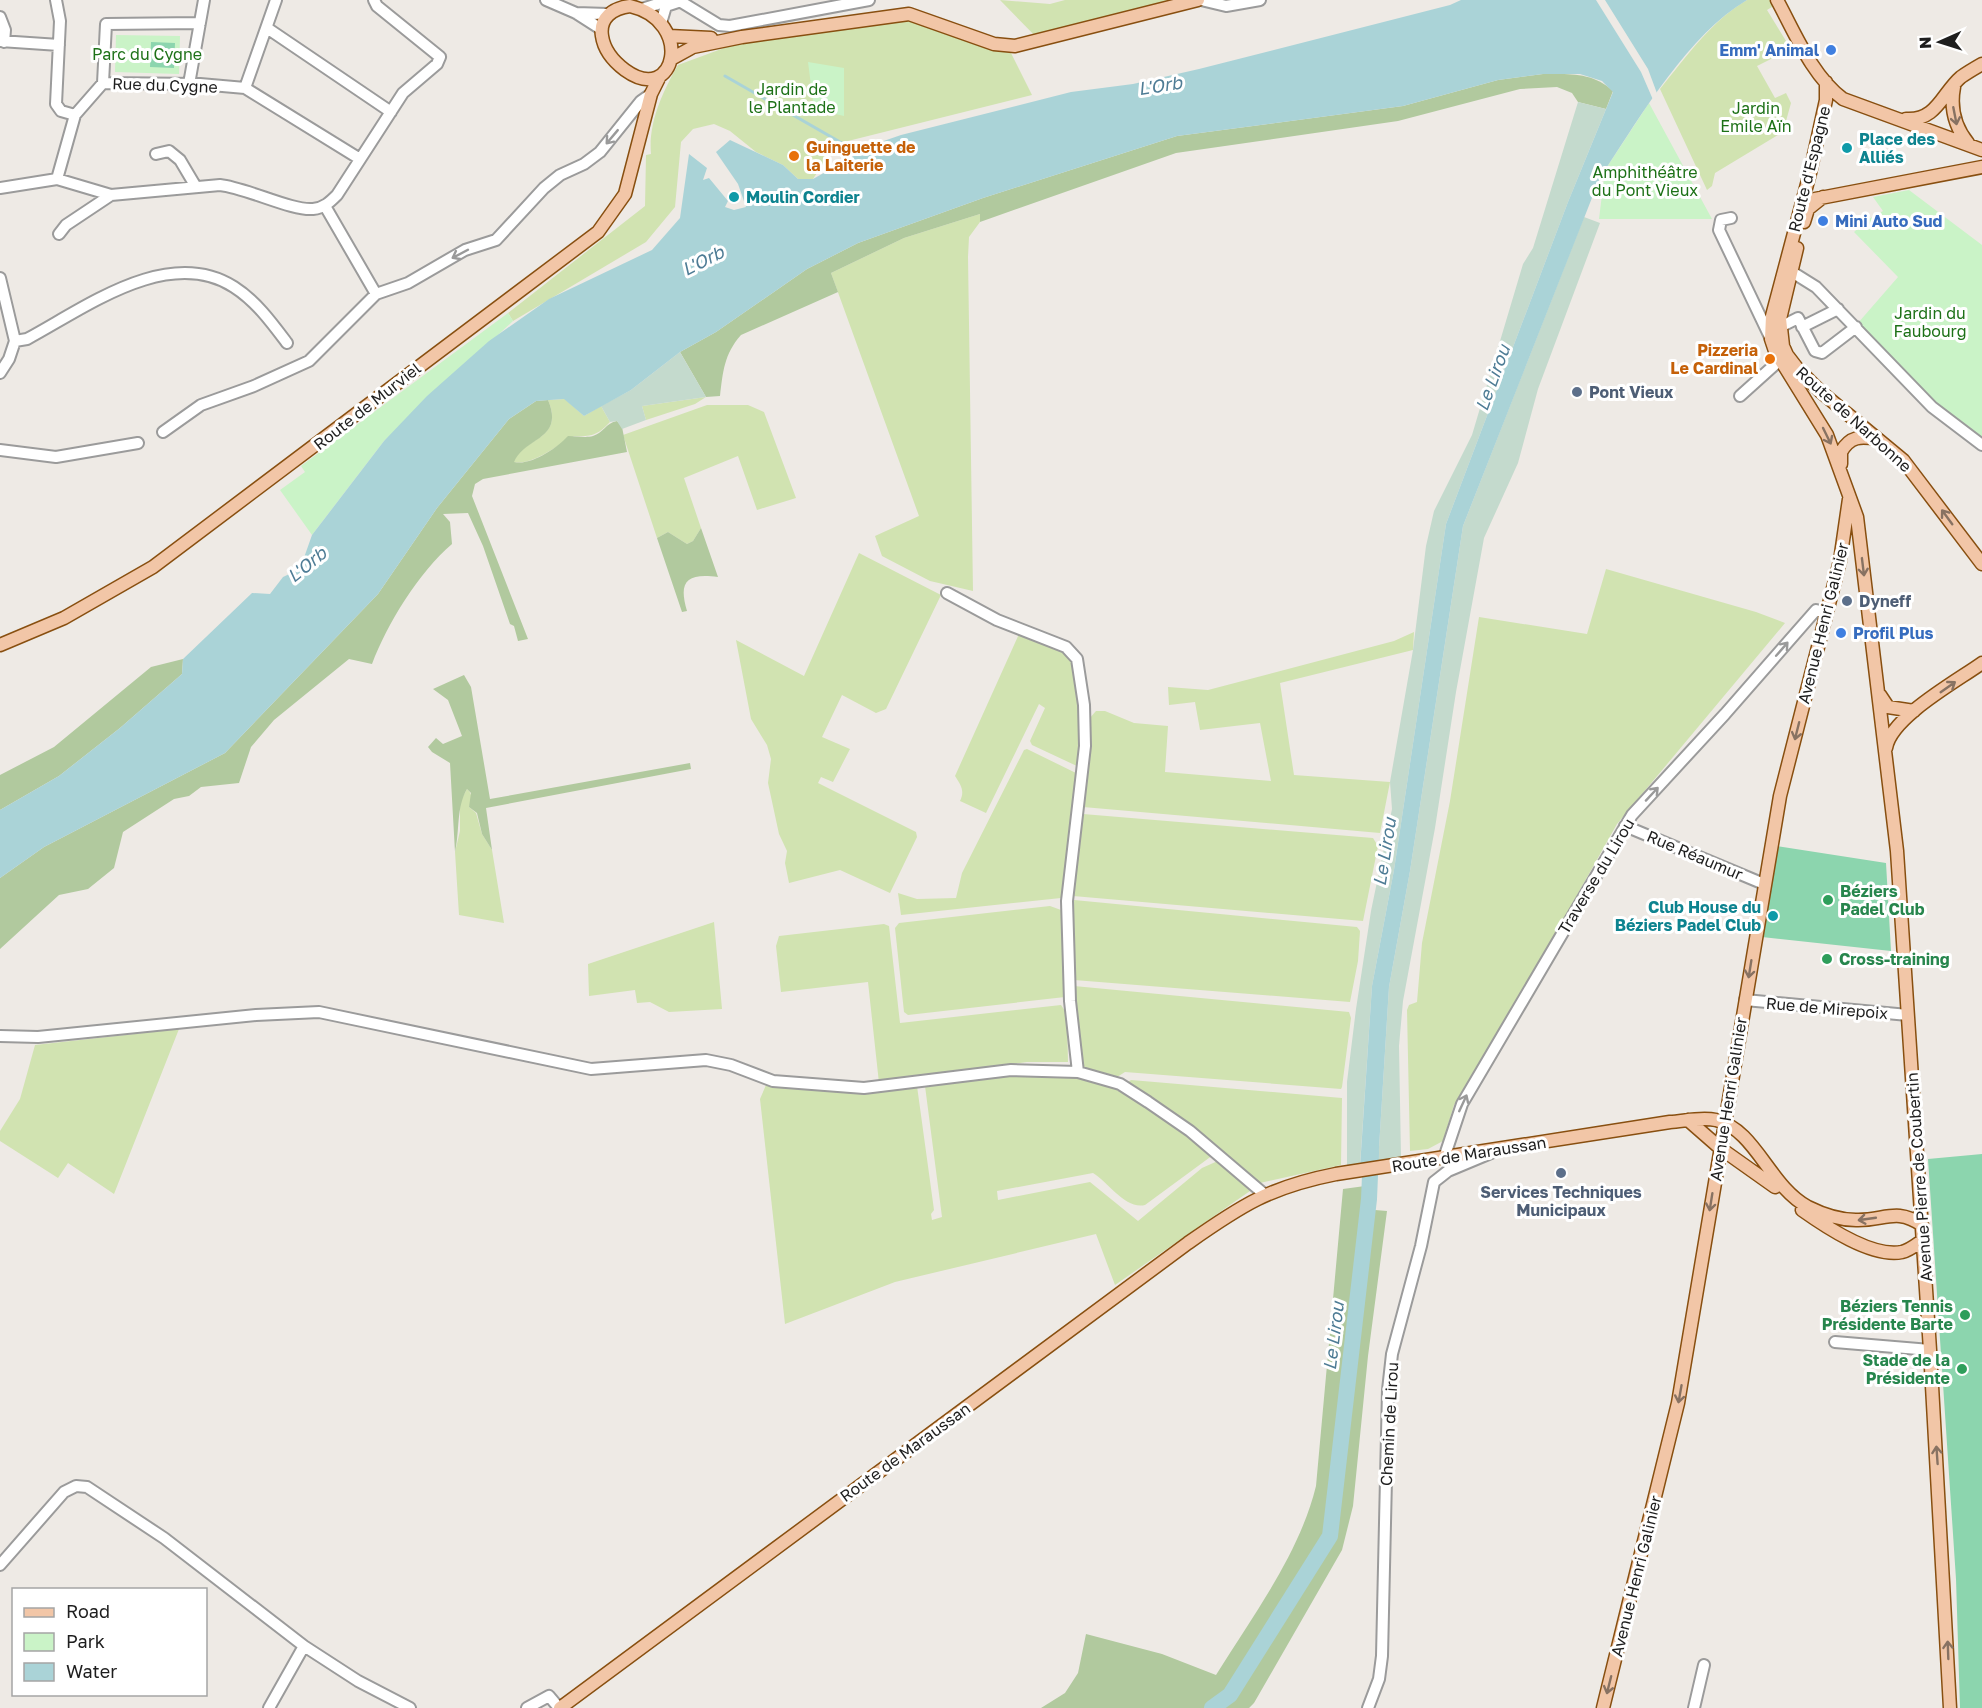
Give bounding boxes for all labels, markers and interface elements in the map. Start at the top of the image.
north arrow [1910,12,1970,72]
text: N [1915,36,1935,49]
place label: Emm' Animal [1719,40,1820,60]
marker: Emm' Animal [1824,43,1838,57]
park label: Parc du Cygne [92,44,202,64]
water label: L'Orb [1136,70,1185,99]
street label: Rue du Cygne [112,73,218,97]
park label: Jardin de le Plantade [748,79,836,117]
park label: Jardin Emile Aïn [1720,98,1792,136]
street label: Route d'Espagne [1784,104,1834,234]
one-way arrow [1950,106,1961,126]
one-way arrow [605,129,619,144]
place label: Place des Alliés [1859,129,1935,167]
place label: Guinguette de la Laiterie [806,137,915,175]
marker: Place des Alliés [1840,141,1854,155]
marker: Guinguette de la Laiterie [787,149,801,163]
park label: Amphithéâtre du Pont Vieux [1592,162,1698,200]
place label: Moulin Cordier [746,187,860,207]
marker: Moulin Cordier [727,190,741,204]
place label: Mini Auto Sud [1835,211,1943,231]
marker: Mini Auto Sud [1816,214,1830,228]
water label: L'Orb [678,239,729,280]
one-way arrow [452,248,469,260]
park label: Jardin du Faubourg [1894,303,1966,341]
place label: Pizzeria Le Cardinal [1670,340,1759,378]
water label: Le Lirou [1470,341,1515,414]
marker: Pizzeria Le Cardinal [1763,352,1777,366]
street label: Route de Murviel [309,358,425,454]
street label: Route de Narbonne [1792,362,1916,476]
place label: Pont Vieux [1589,382,1674,402]
marker: Pont Vieux [1570,385,1584,399]
one-way arrow [1821,427,1833,444]
one-way arrow [1941,509,1953,525]
street label: Avenue Henri Galinier [1793,540,1853,706]
water label: L'Orb [282,541,332,587]
one-way arrow [1858,557,1869,577]
place label: Dyneff [1859,591,1911,611]
marker: Dyneff [1840,594,1854,608]
place label: Profil Plus [1853,623,1933,643]
marker: Profil Plus [1834,626,1848,640]
one-way arrow [1775,642,1789,657]
one-way arrow [1939,681,1956,693]
one-way arrow [1790,721,1802,740]
one-way arrow [1645,787,1659,802]
street label: Traverse du Lirou [1554,814,1638,938]
water label: Le Lirou [1368,815,1400,887]
street label: Rue Réaumur [1644,826,1746,884]
place label: Béziers Padel Club [1840,881,1925,919]
marker: Béziers Padel Club [1821,893,1835,907]
place label: Club House du Béziers Padel Club [1615,897,1761,935]
marker: Club House du Béziers Padel Club [1766,909,1780,923]
place label: Cross-training [1839,949,1950,969]
marker: Cross-training [1820,952,1834,966]
one-way arrow [1744,958,1755,978]
street label: Rue de Mirepoix [1765,993,1889,1023]
street label: Avenue Henri Galinier [1705,1016,1751,1182]
street label: Avenue Pierre de Coubertin [1902,1072,1936,1282]
one-way arrow [1458,1095,1470,1113]
street label: Route de Maraussan [1390,1132,1548,1176]
marker: Services Techniques Municipaux [1554,1166,1568,1180]
place label: Services Techniques Municipaux [1480,1182,1642,1220]
one-way arrow [1706,1191,1717,1211]
one-way arrow [1857,1213,1877,1224]
place label: Béziers Tennis Présidente Barte [1822,1296,1953,1334]
water label: Le Lirou [1318,1299,1348,1371]
marker: Béziers Tennis Présidente Barte [1958,1308,1972,1322]
place label: Stade de la Présidente [1863,1350,1950,1388]
street label: Chemin de Lirou [1376,1361,1402,1487]
marker: Stade de la Présidente [1955,1362,1969,1376]
one-way arrow [1674,1384,1685,1403]
street label: Route de Maraussan [836,1398,974,1506]
one-way arrow [1931,1445,1942,1465]
street label: Avenue Henri Galinier [1606,1493,1666,1659]
legend [12,1588,207,1696]
text: Road [66,1600,110,1622]
text: Park [66,1630,105,1652]
one-way arrow [1942,1640,1954,1660]
text: Water [66,1660,117,1682]
one-way arrow [1602,1676,1614,1695]

